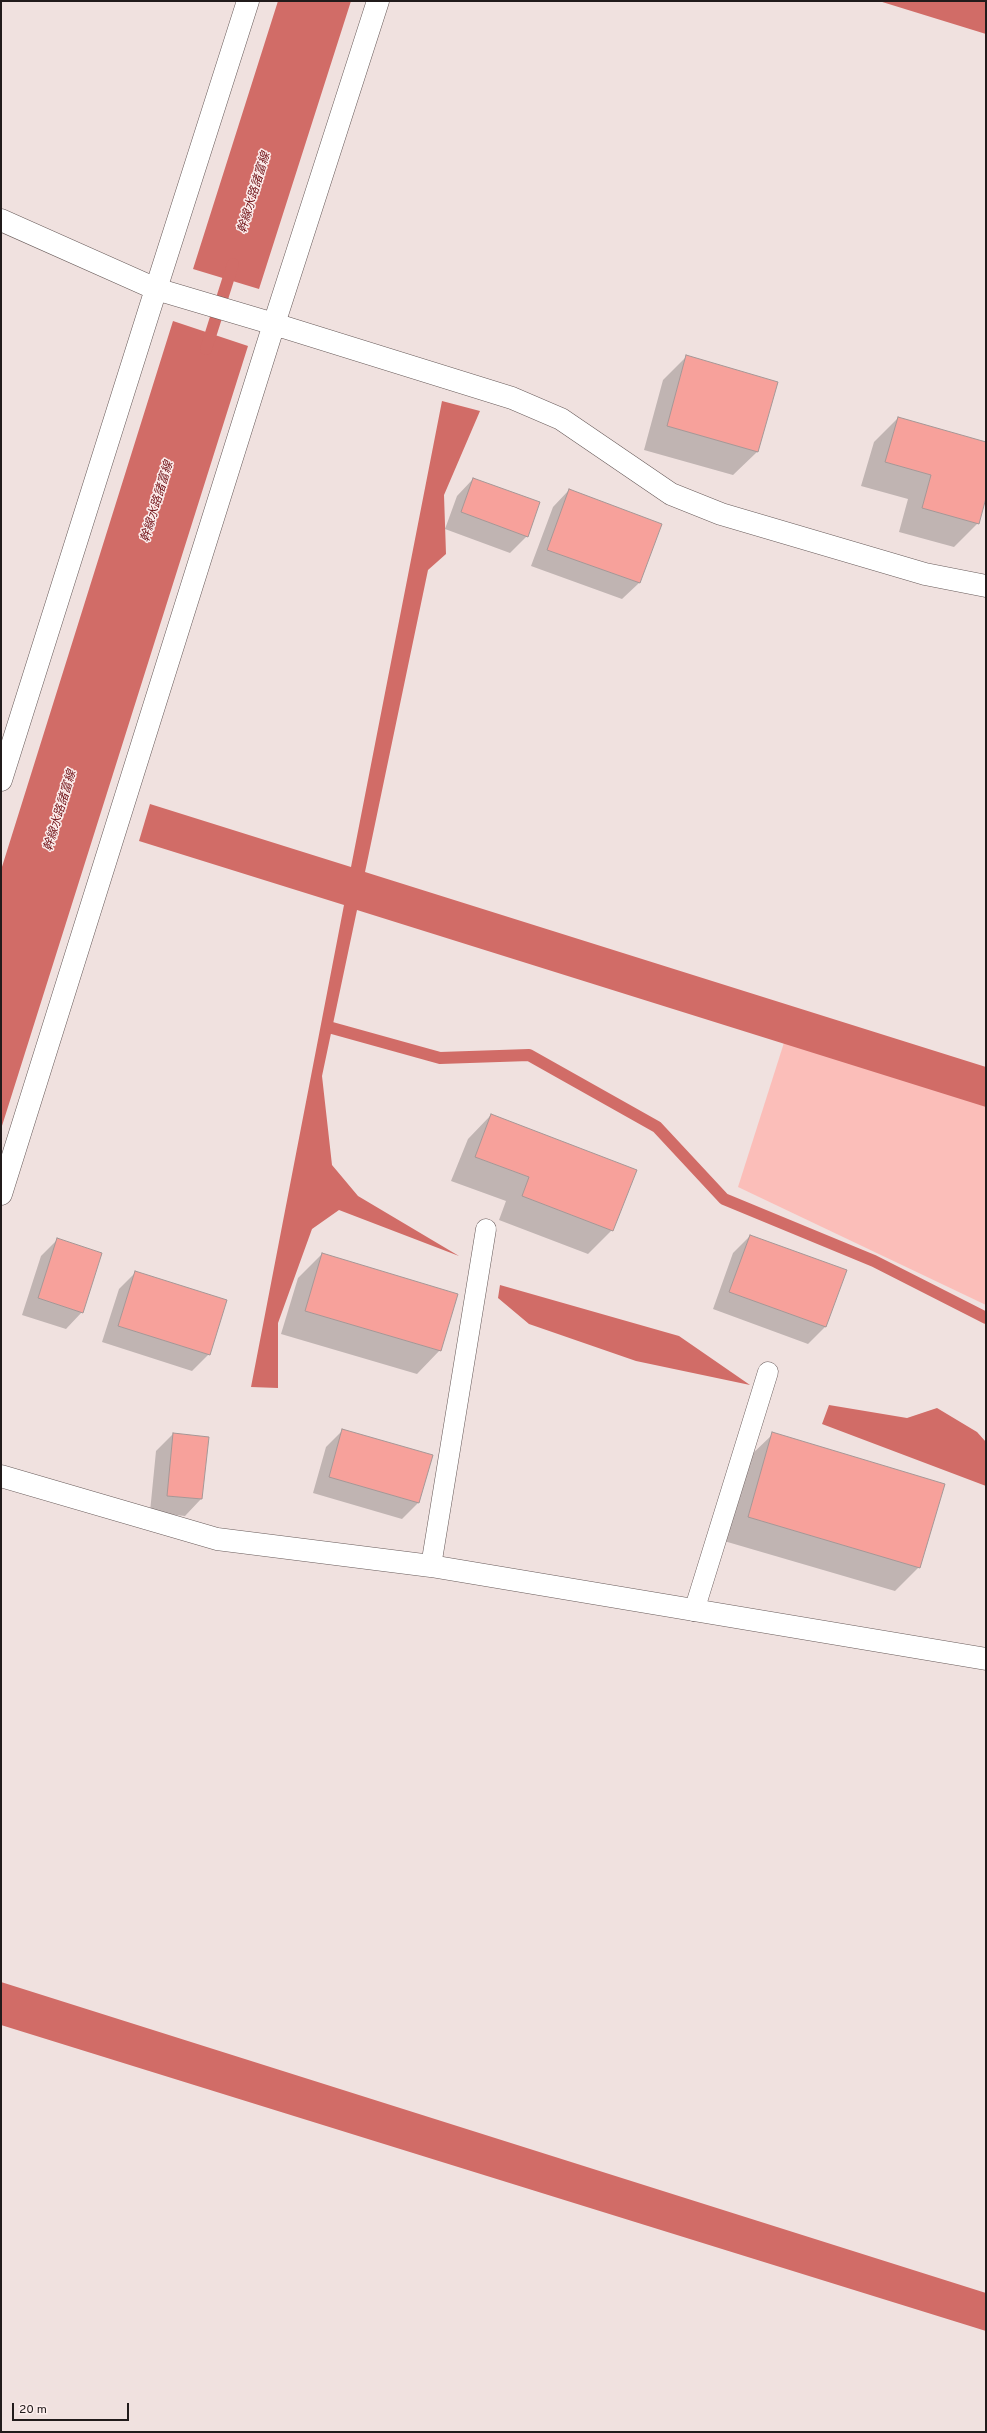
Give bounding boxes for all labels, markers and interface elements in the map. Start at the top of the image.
water label: 幹線水路諸富線 [236,151,274,235]
water label: 幹線水路諸富線 [139,460,177,544]
water label: 幹線水路諸富線 [42,769,80,853]
scale bar [14,2395,131,2421]
text: 20 m [19,2402,47,2418]

